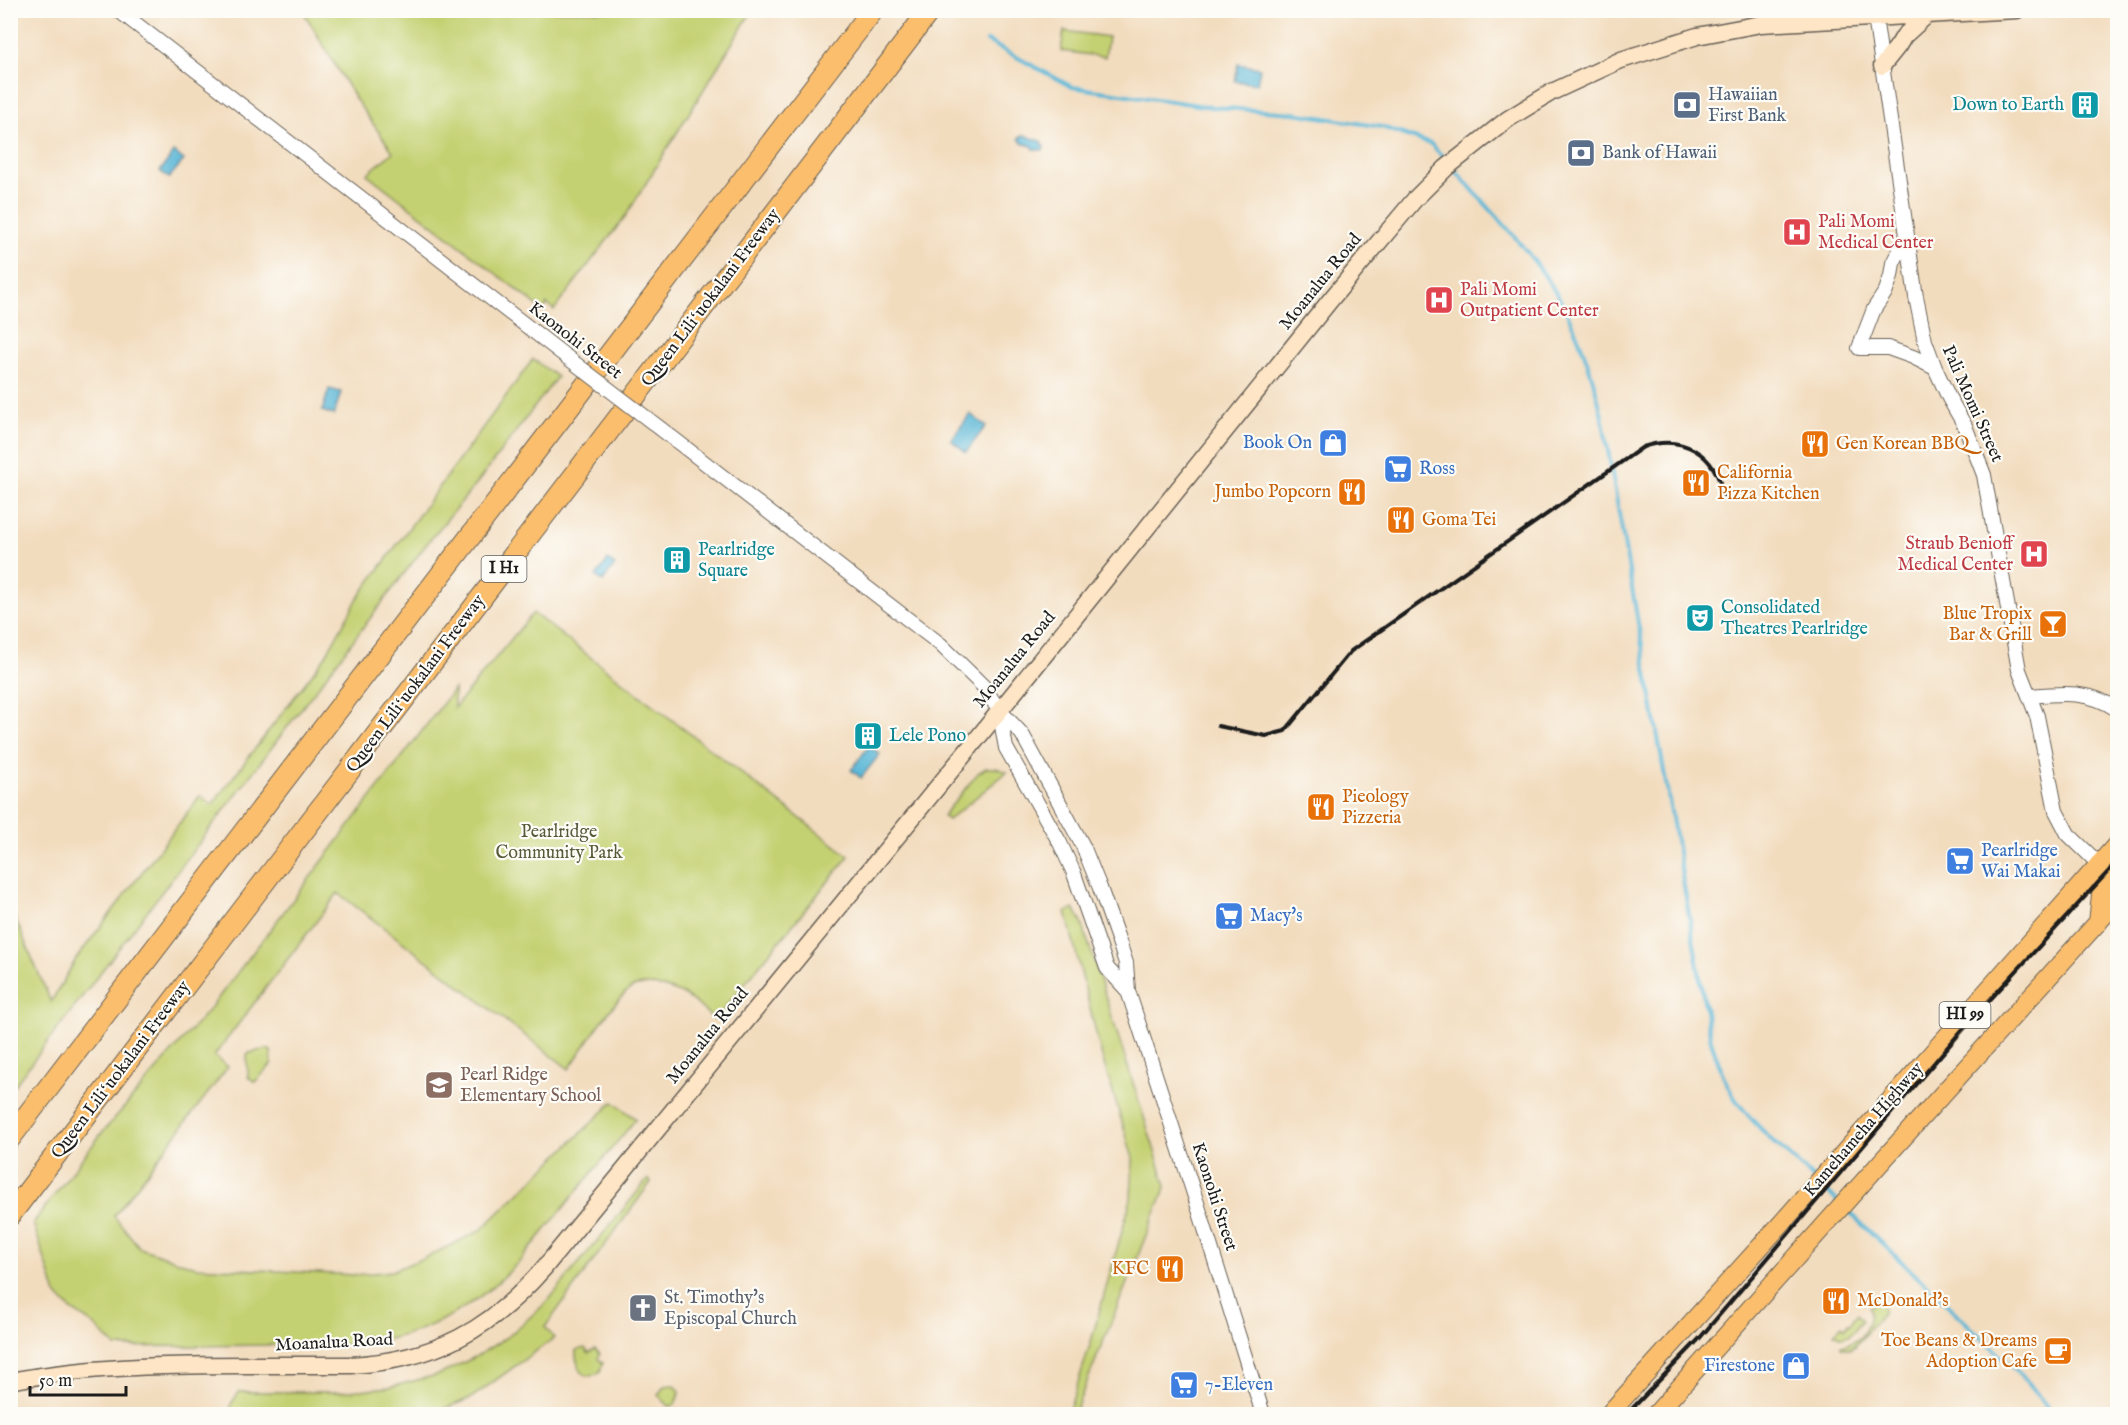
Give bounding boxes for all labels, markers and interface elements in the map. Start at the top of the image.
place label: Hawaiian First Bank [1708,84,1787,128]
bank icon: Hawaiian First Bank [1671,89,1703,121]
building icon: Down to Earth [2069,89,2101,121]
place label: Down to Earth [1952,94,2064,117]
bank icon: Bank of Hawaii [1565,137,1597,169]
place label: Bank of Hawaii [1602,142,1717,165]
street label: Queen Liliʻuokalani Freeway [636,204,786,392]
place label: Pali Momi Medical Center [1818,211,1934,255]
hospital icon: Pali Momi Medical Center [1781,216,1813,248]
street label: Moanalua Road [1275,229,1367,335]
place label: Pali Momi Outpatient Center [1460,279,1599,323]
hospital icon: Pali Momi Outpatient Center [1423,284,1455,316]
street label: Kaonohi Street [524,297,626,385]
street label: Pali Momi Street [1936,342,2008,466]
shop icon: Book On [1317,427,1349,459]
restaurant icon: Gen Korean BBQ [1799,428,1831,460]
place label: Book On [1243,432,1312,455]
place label: Gen Korean BBQ [1836,433,1983,456]
supermarket icon: Ross [1382,453,1414,485]
place label: Ross [1419,458,1455,481]
place label: California Pizza Kitchen [1717,462,1820,506]
restaurant icon: California Pizza Kitchen [1680,467,1712,499]
restaurant icon: Jumbo Popcorn [1336,476,1368,508]
place label: Jumbo Popcorn [1213,481,1331,504]
restaurant icon: Goma Tei [1385,504,1417,536]
place label: Goma Tei [1422,509,1496,532]
place label: Straub Benioff Medical Center [1898,533,2015,577]
hospital icon: Straub Benioff Medical Center [2018,538,2050,570]
place label: Pearlridge Square [698,539,775,583]
building icon: Pearlridge Square [661,544,693,576]
road number: I H1 [482,556,526,582]
street label: Queen Liliʻuokalani Freeway [341,590,491,778]
place label: Consolidated Theatres Pearlridge [1721,597,1868,641]
theatre icon: Consolidated Theatres Pearlridge [1684,602,1716,634]
place label: Blue Tropix Bar & Grill [1942,603,2032,647]
street label: Moanalua Road [969,607,1061,713]
bar icon: Blue Tropix Bar & Grill [2037,608,2069,640]
building icon: Lele Pono [852,720,884,752]
place label: Lele Pono [889,725,967,748]
place label: Pieology Pizzeria [1342,786,1409,830]
restaurant icon: Pieology Pizzeria [1305,791,1337,823]
park label: Pearlridge Community Park [495,821,623,865]
place label: Pearlridge Wai Makai [1981,840,2061,884]
supermarket icon: Pearlridge Wai Makai [1944,845,1976,877]
supermarket icon: Macy's [1213,900,1245,932]
place label: Macy's [1250,905,1302,928]
street label: Queen Liliʻuokalani Freeway [46,976,196,1164]
street label: Moanalua Road [662,983,754,1089]
road number: HI 99 [1940,1002,1990,1028]
street label: Kamehameha Highway [1799,1058,1929,1202]
place label: Pearl Ridge Elementary School [460,1064,601,1108]
school or university icon: Pearl Ridge Elementary School [423,1069,455,1101]
street label: Kaonohi Street [1186,1140,1242,1254]
restaurant icon: KFC [1154,1253,1186,1285]
place label: KFC [1112,1258,1149,1281]
restaurant icon: McDonald's [1820,1285,1852,1317]
place label: St. Timothy's Episcopal Church [664,1287,797,1331]
place label: McDonald's [1857,1290,1949,1313]
church icon: St. Timothy's Episcopal Church [627,1292,659,1324]
street label: Moanalua Road [274,1328,394,1358]
place label: Toe Beans & Dreams Adoption Cafe [1881,1330,2037,1374]
cafe icon: Toe Beans & Dreams Adoption Cafe [2042,1335,2074,1367]
shop icon: Firestone [1780,1350,1812,1382]
place label: Firestone [1704,1355,1775,1378]
scale bar [30,1359,126,1397]
supermarket icon: 7-Eleven [1168,1369,1200,1401]
text: 50 m [39,1370,72,1393]
place label: 7-Eleven [1205,1374,1274,1397]

